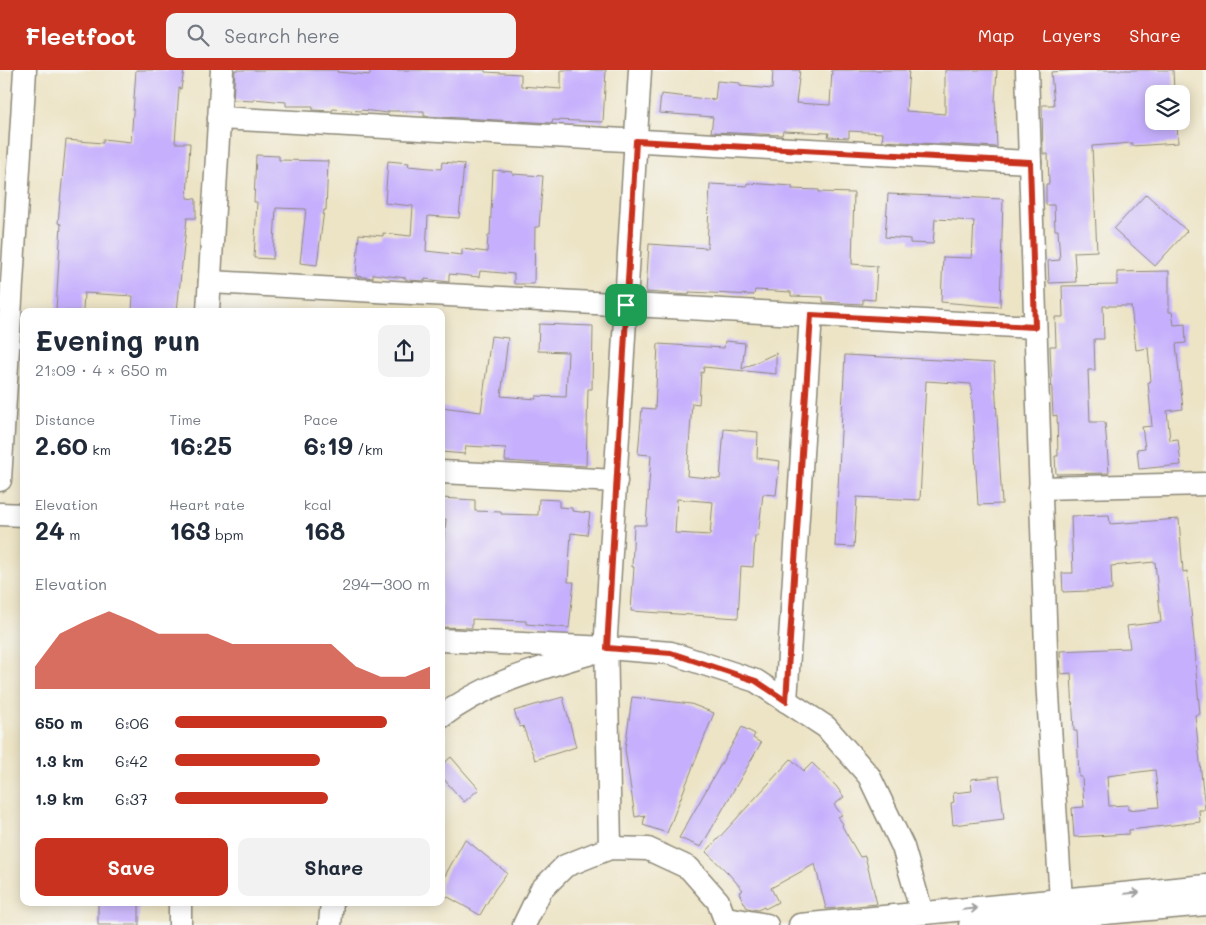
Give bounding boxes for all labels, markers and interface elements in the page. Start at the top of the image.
search box [166,13,516,58]
text: Fleetfoot [25,20,136,51]
icon: search [184,21,212,49]
text: Search here [224,23,340,48]
text: Map [978,23,1014,47]
text: Layers [1042,23,1101,47]
text: Share [1129,23,1181,47]
map controls [1145,85,1190,130]
button: layers [1145,85,1190,130]
pin [605,284,647,326]
icon: arrive [612,291,640,319]
text: Evening run [35,322,200,358]
button: share [378,325,430,377]
text: 21:09 · 4 × 650 m [35,359,168,380]
text: Distance [35,410,95,429]
text: Time [169,410,201,429]
text: Pace [304,410,338,429]
text: 2.60 [35,429,88,461]
text: 16:25 [169,429,232,461]
text: 6:19 [304,429,353,461]
text: km [88,440,111,459]
text: /km [353,440,383,459]
text: Elevation [35,495,98,514]
text: Heart rate [169,495,245,514]
text: kcal [304,495,332,514]
text: 24 [35,514,65,546]
text: 163 [169,514,211,546]
text: 168 [304,514,345,546]
text: m [65,525,80,544]
text: bpm [211,525,244,544]
text: Elevation [35,573,107,594]
text: 294–300 m [342,573,430,594]
text: 650 m [35,712,83,733]
text: 6:06 [115,712,149,733]
text: 1.3 km [35,750,84,771]
text: 6:42 [115,750,148,771]
text: 1.9 km [35,788,84,809]
text: 6:37 [115,788,148,809]
button: Save [35,838,228,896]
button: Share [238,838,430,896]
one-way arrow [1124,888,1140,898]
one-way arrow [962,904,978,914]

